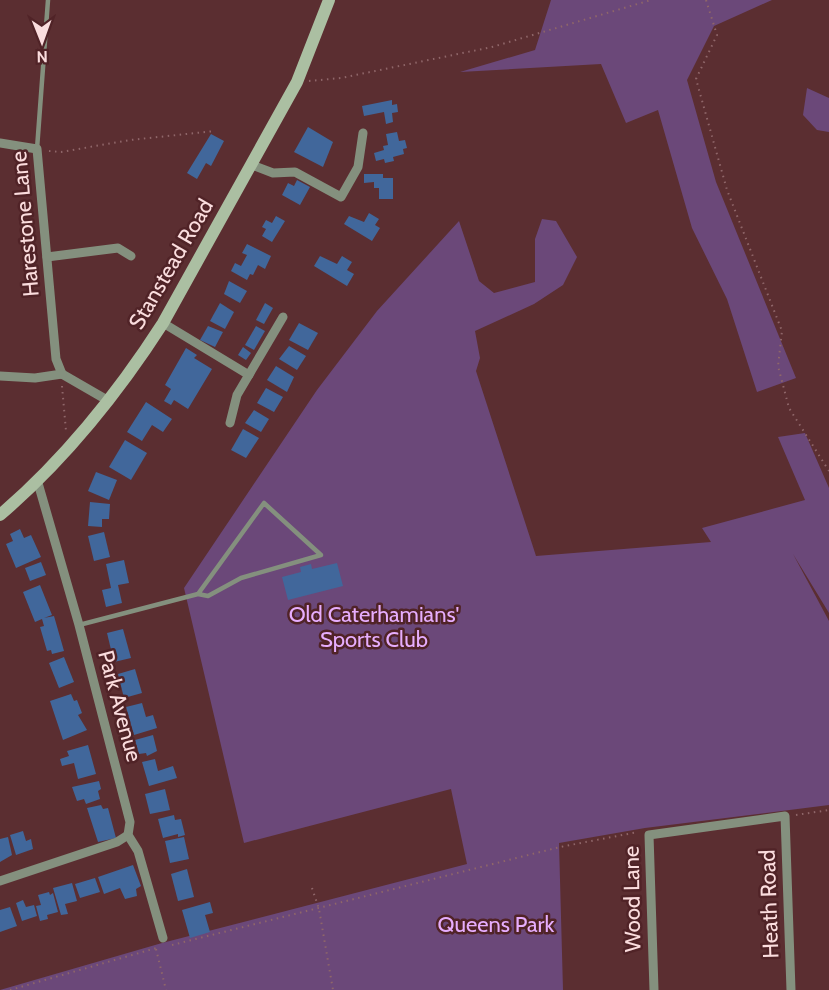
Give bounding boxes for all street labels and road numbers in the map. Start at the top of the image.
street label: Harestone Lane [5,150,45,298]
street label: Stanstead Road [123,194,219,334]
street label: Park Avenue [92,647,148,765]
street label: Wood Lane [618,846,646,952]
street label: Heath Road [754,849,784,959]

